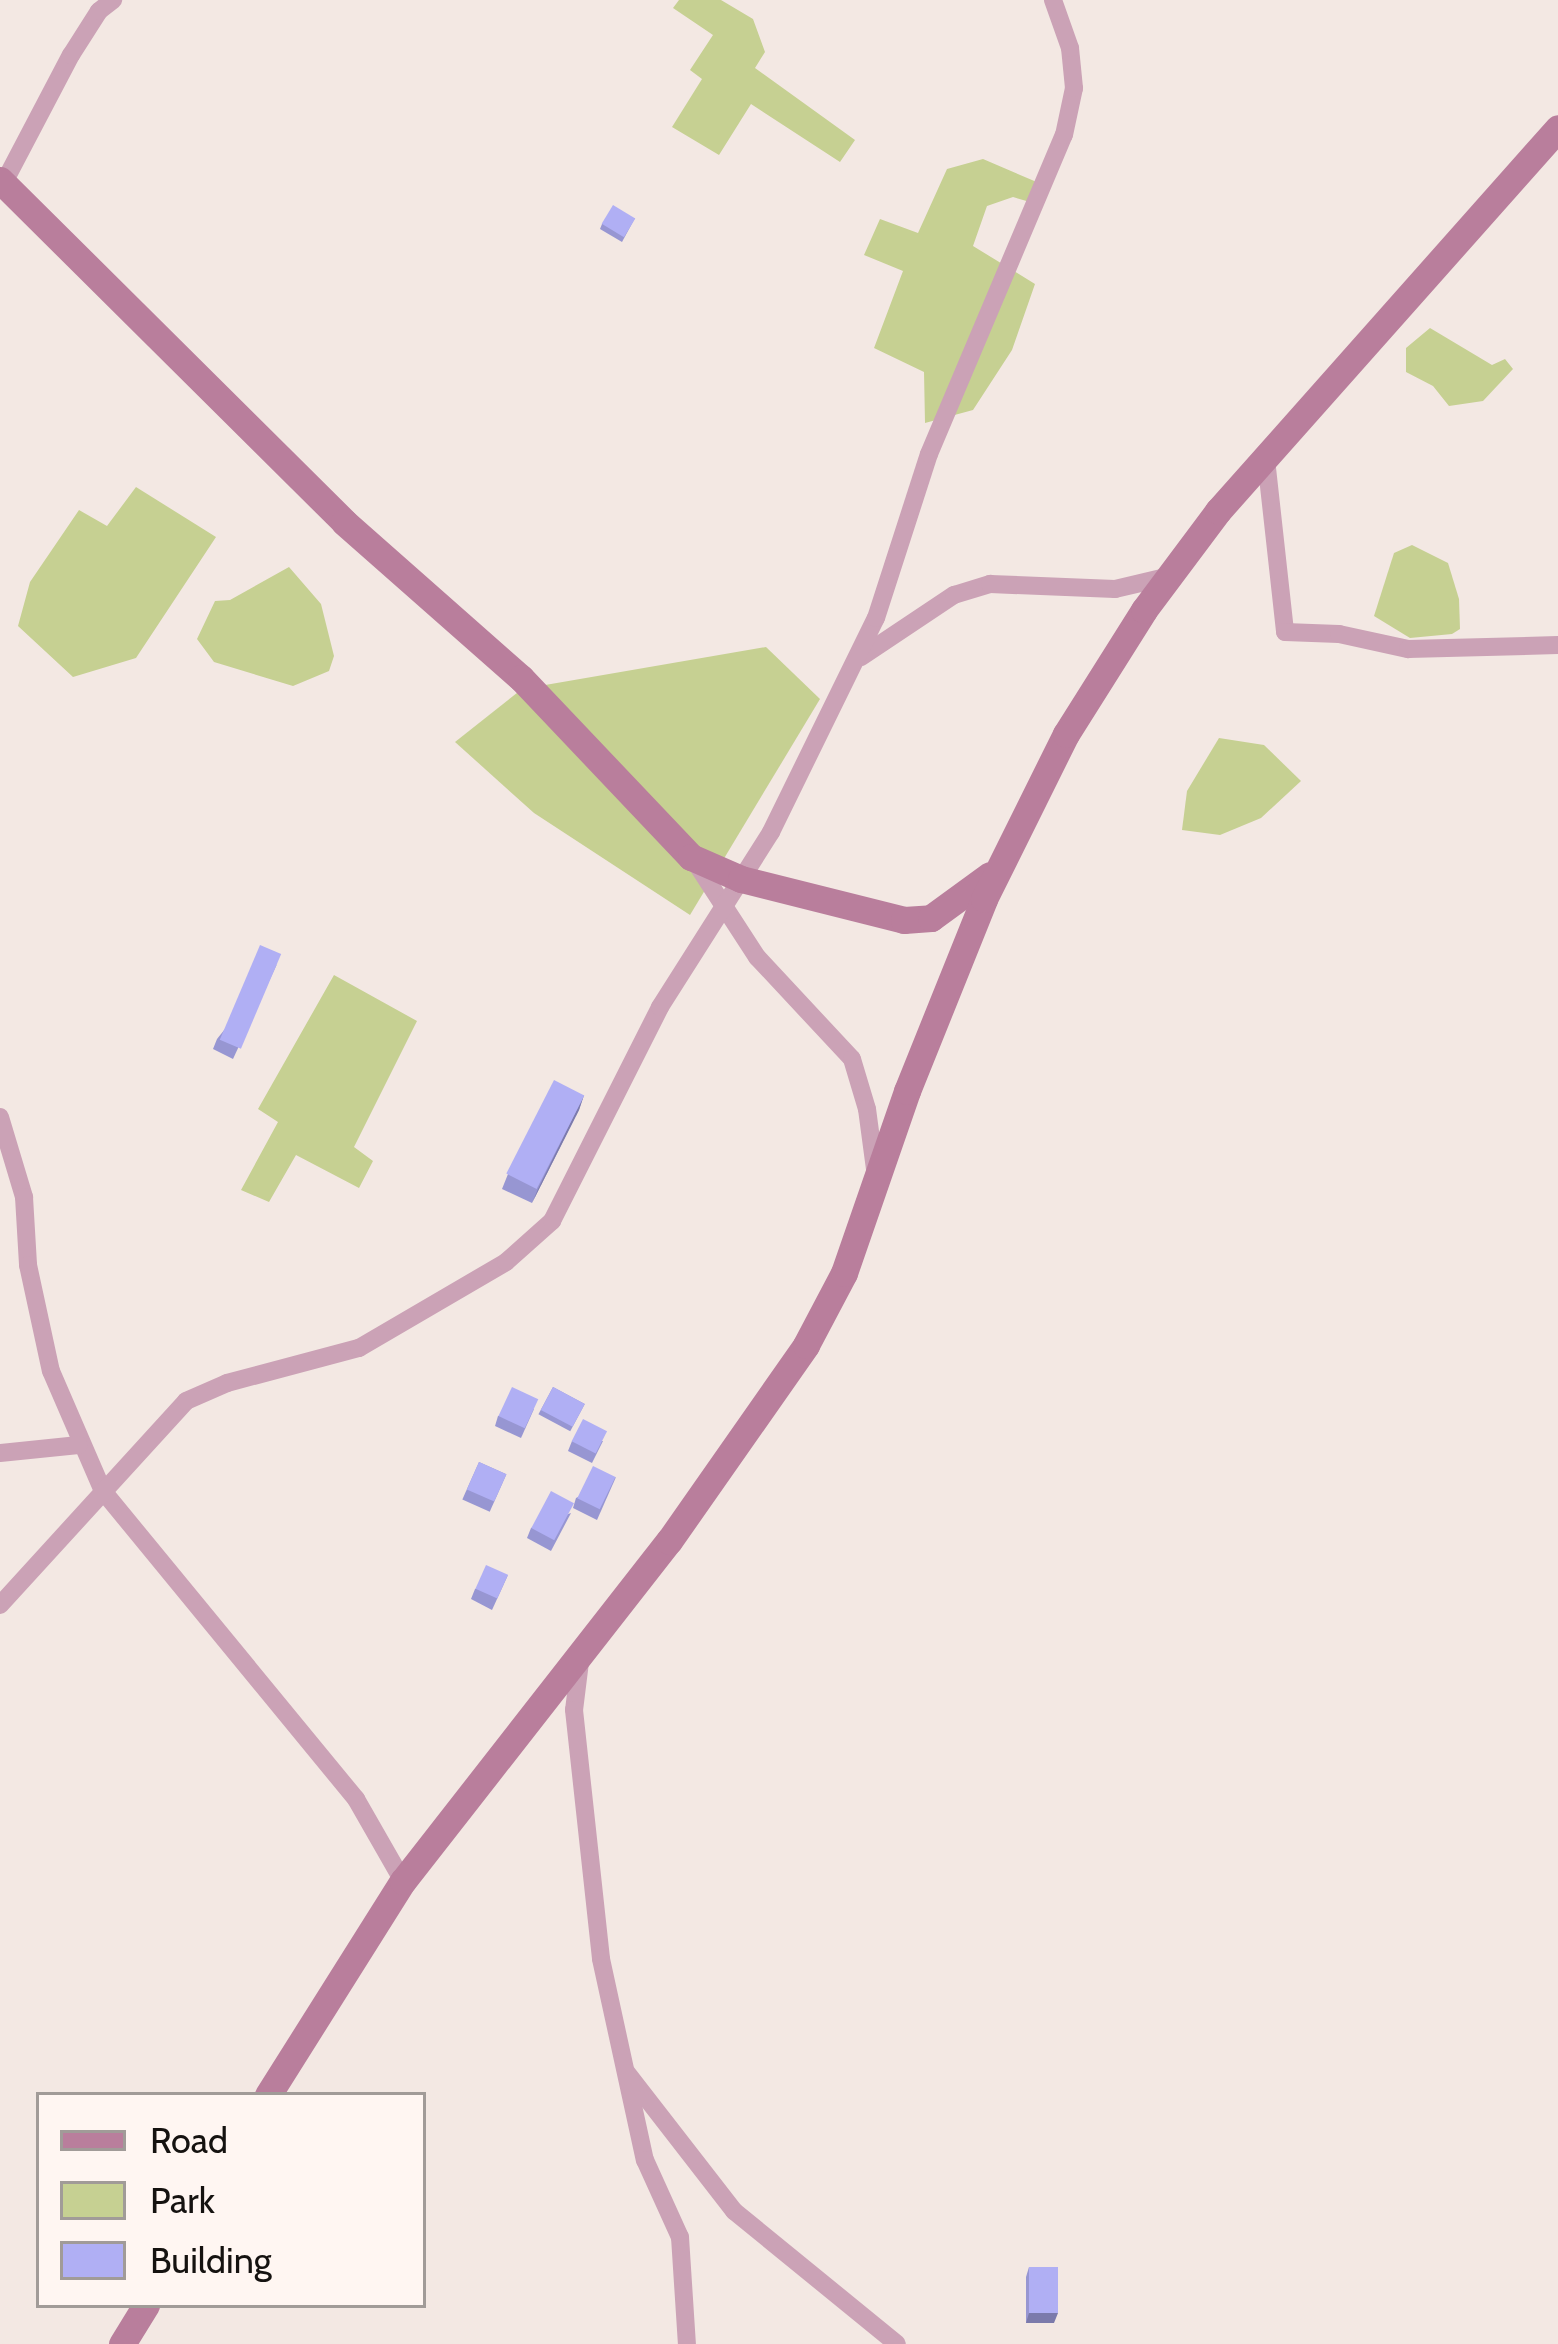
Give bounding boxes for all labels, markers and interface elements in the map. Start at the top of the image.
legend [36,2092,426,2308]
text: Road [150,2118,228,2162]
text: Park [150,2178,215,2222]
text: Building [150,2238,272,2282]

